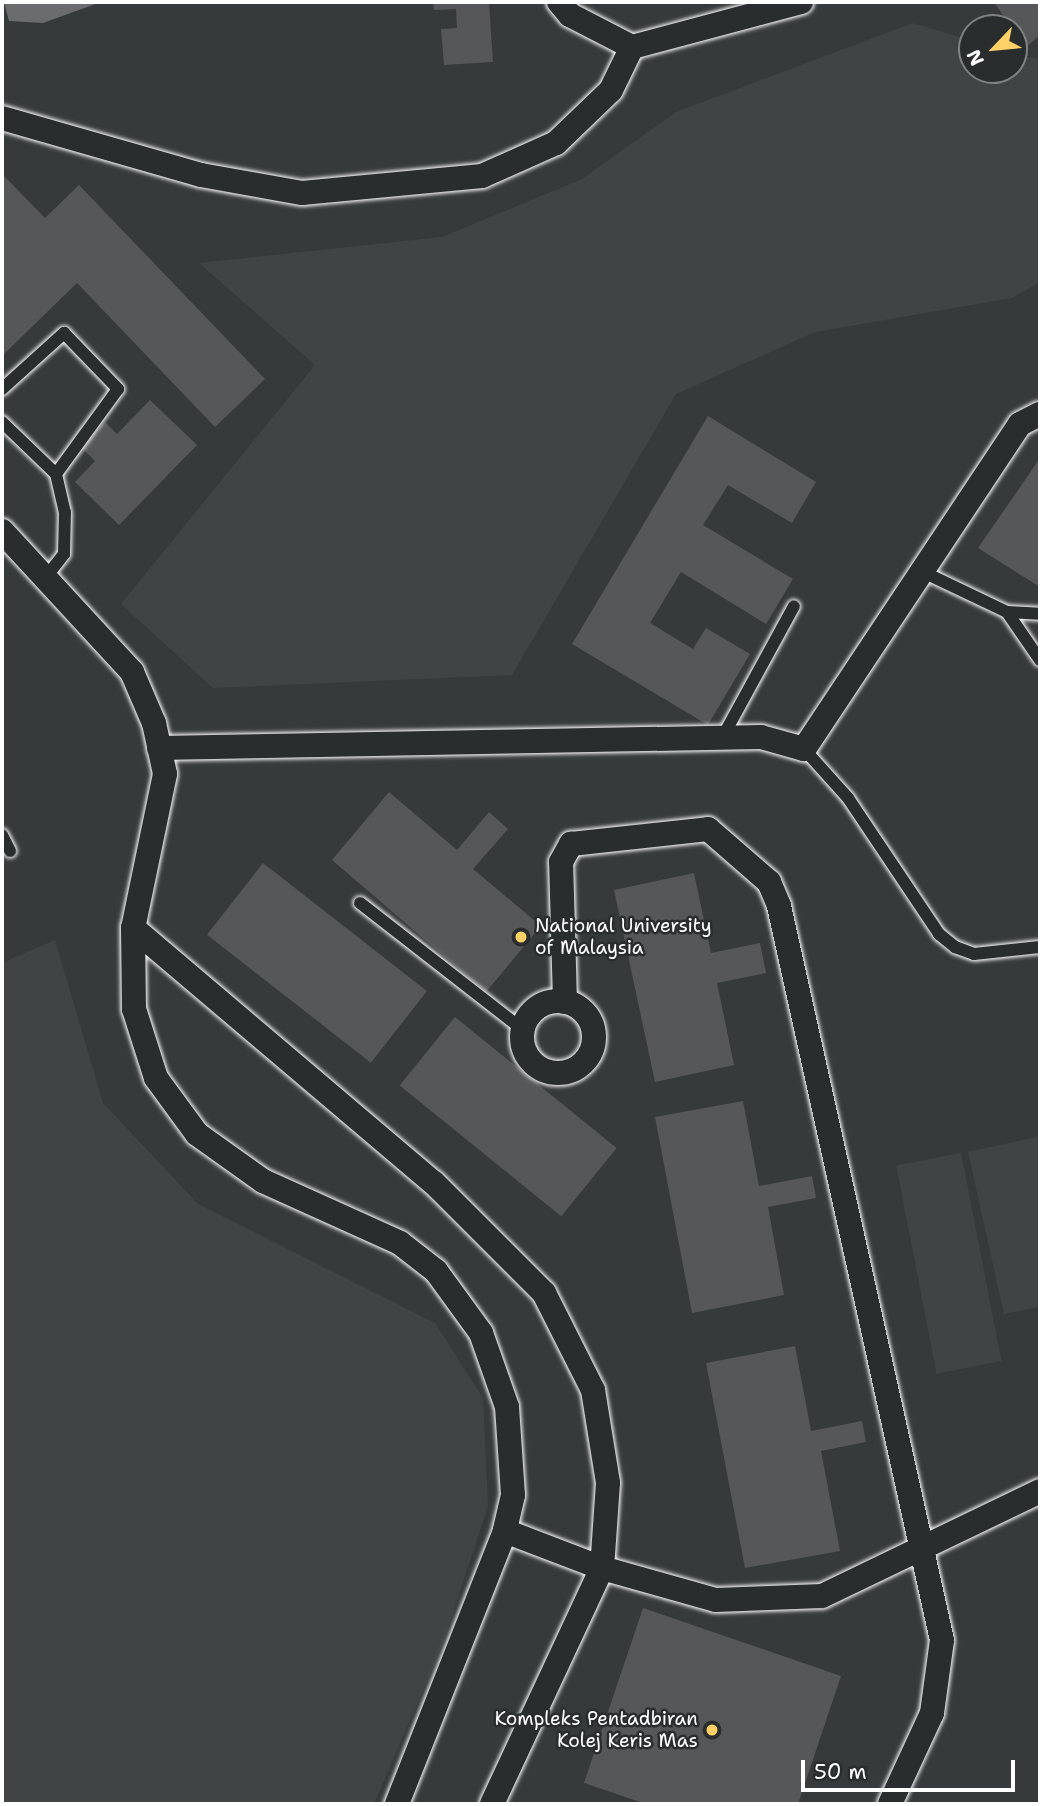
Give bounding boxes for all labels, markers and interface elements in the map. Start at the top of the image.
north arrow [958,14,1028,84]
text: N [961,45,990,70]
place label: National University of Malaysia [535,915,712,959]
marker: National University of Malaysia [513,929,529,945]
place label: Kompleks Pentadbiran Kolej Keris Mas [494,1708,698,1752]
marker: Kompleks Pentadbiran Kolej Keris Mas [704,1722,720,1738]
scale bar [804,1746,1018,1790]
text: 50 m [814,1758,867,1786]

